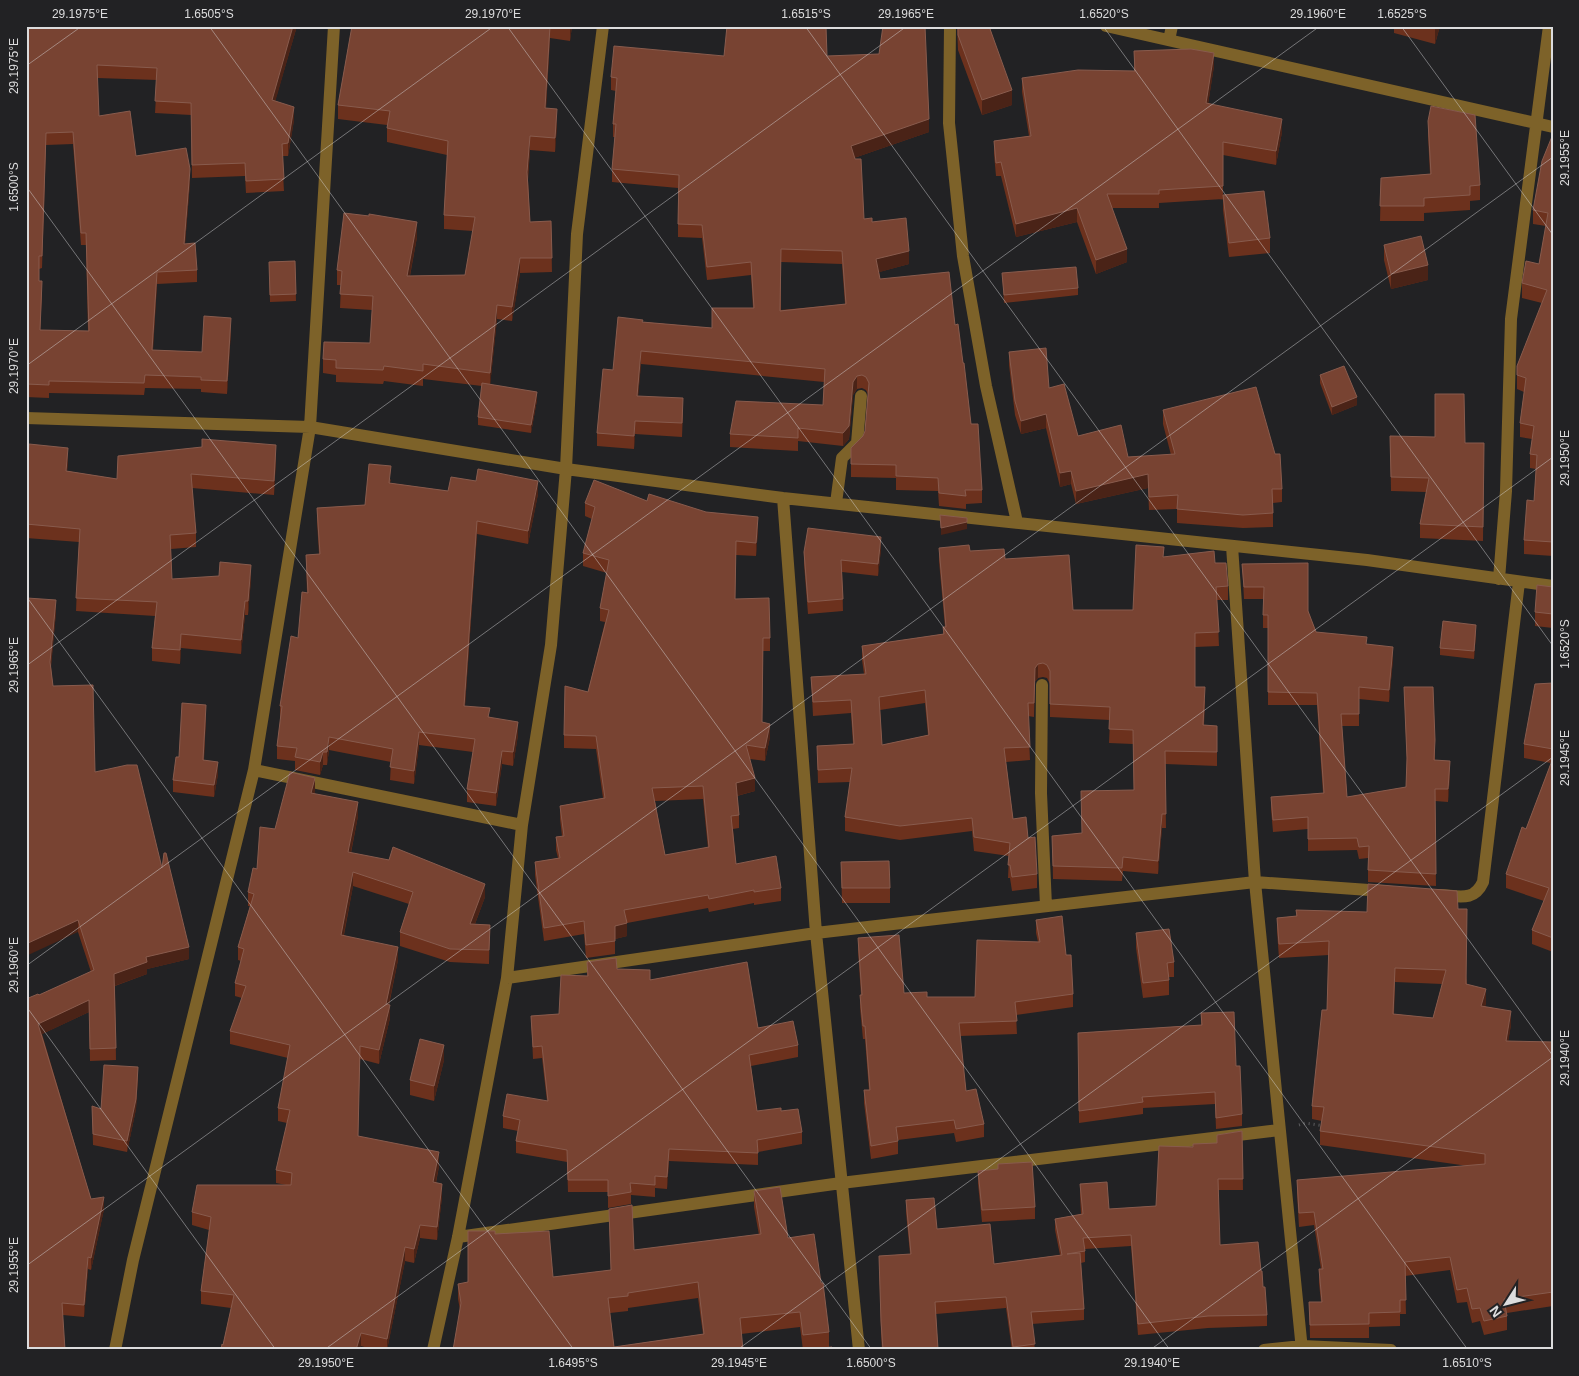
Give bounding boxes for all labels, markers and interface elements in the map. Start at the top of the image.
text: 29.1975°E [52,7,108,21]
text: 1.6505°S [184,7,234,21]
text: 29.1970°E [465,7,521,21]
text: 1.6515°S [781,7,831,21]
text: 29.1965°E [878,7,934,21]
text: 1.6520°S [1079,7,1129,21]
text: 29.1960°E [1290,7,1346,21]
text: 1.6525°S [1377,7,1427,21]
text: 29.1975°E [7,38,21,94]
text: 29.1955°E [1558,130,1572,186]
text: 1.6500°S [7,162,21,212]
text: 29.1970°E [7,338,21,394]
text: 29.1950°E [1558,430,1572,486]
text: 1.6520°S [1558,619,1572,669]
text: 29.1965°E [7,637,21,693]
text: 29.1945°E [1558,730,1572,786]
text: 29.1960°E [7,937,21,993]
text: 29.1940°E [1558,1030,1572,1086]
text: 29.1955°E [7,1237,21,1293]
north arrow [1482,1278,1532,1328]
text: N [1486,1303,1505,1320]
text: 29.1950°E [298,1356,354,1370]
text: 1.6495°S [548,1356,598,1370]
text: 29.1945°E [711,1356,767,1370]
text: 1.6500°S [846,1356,896,1370]
text: 29.1940°E [1124,1356,1180,1370]
text: 1.6510°S [1442,1356,1492,1370]

